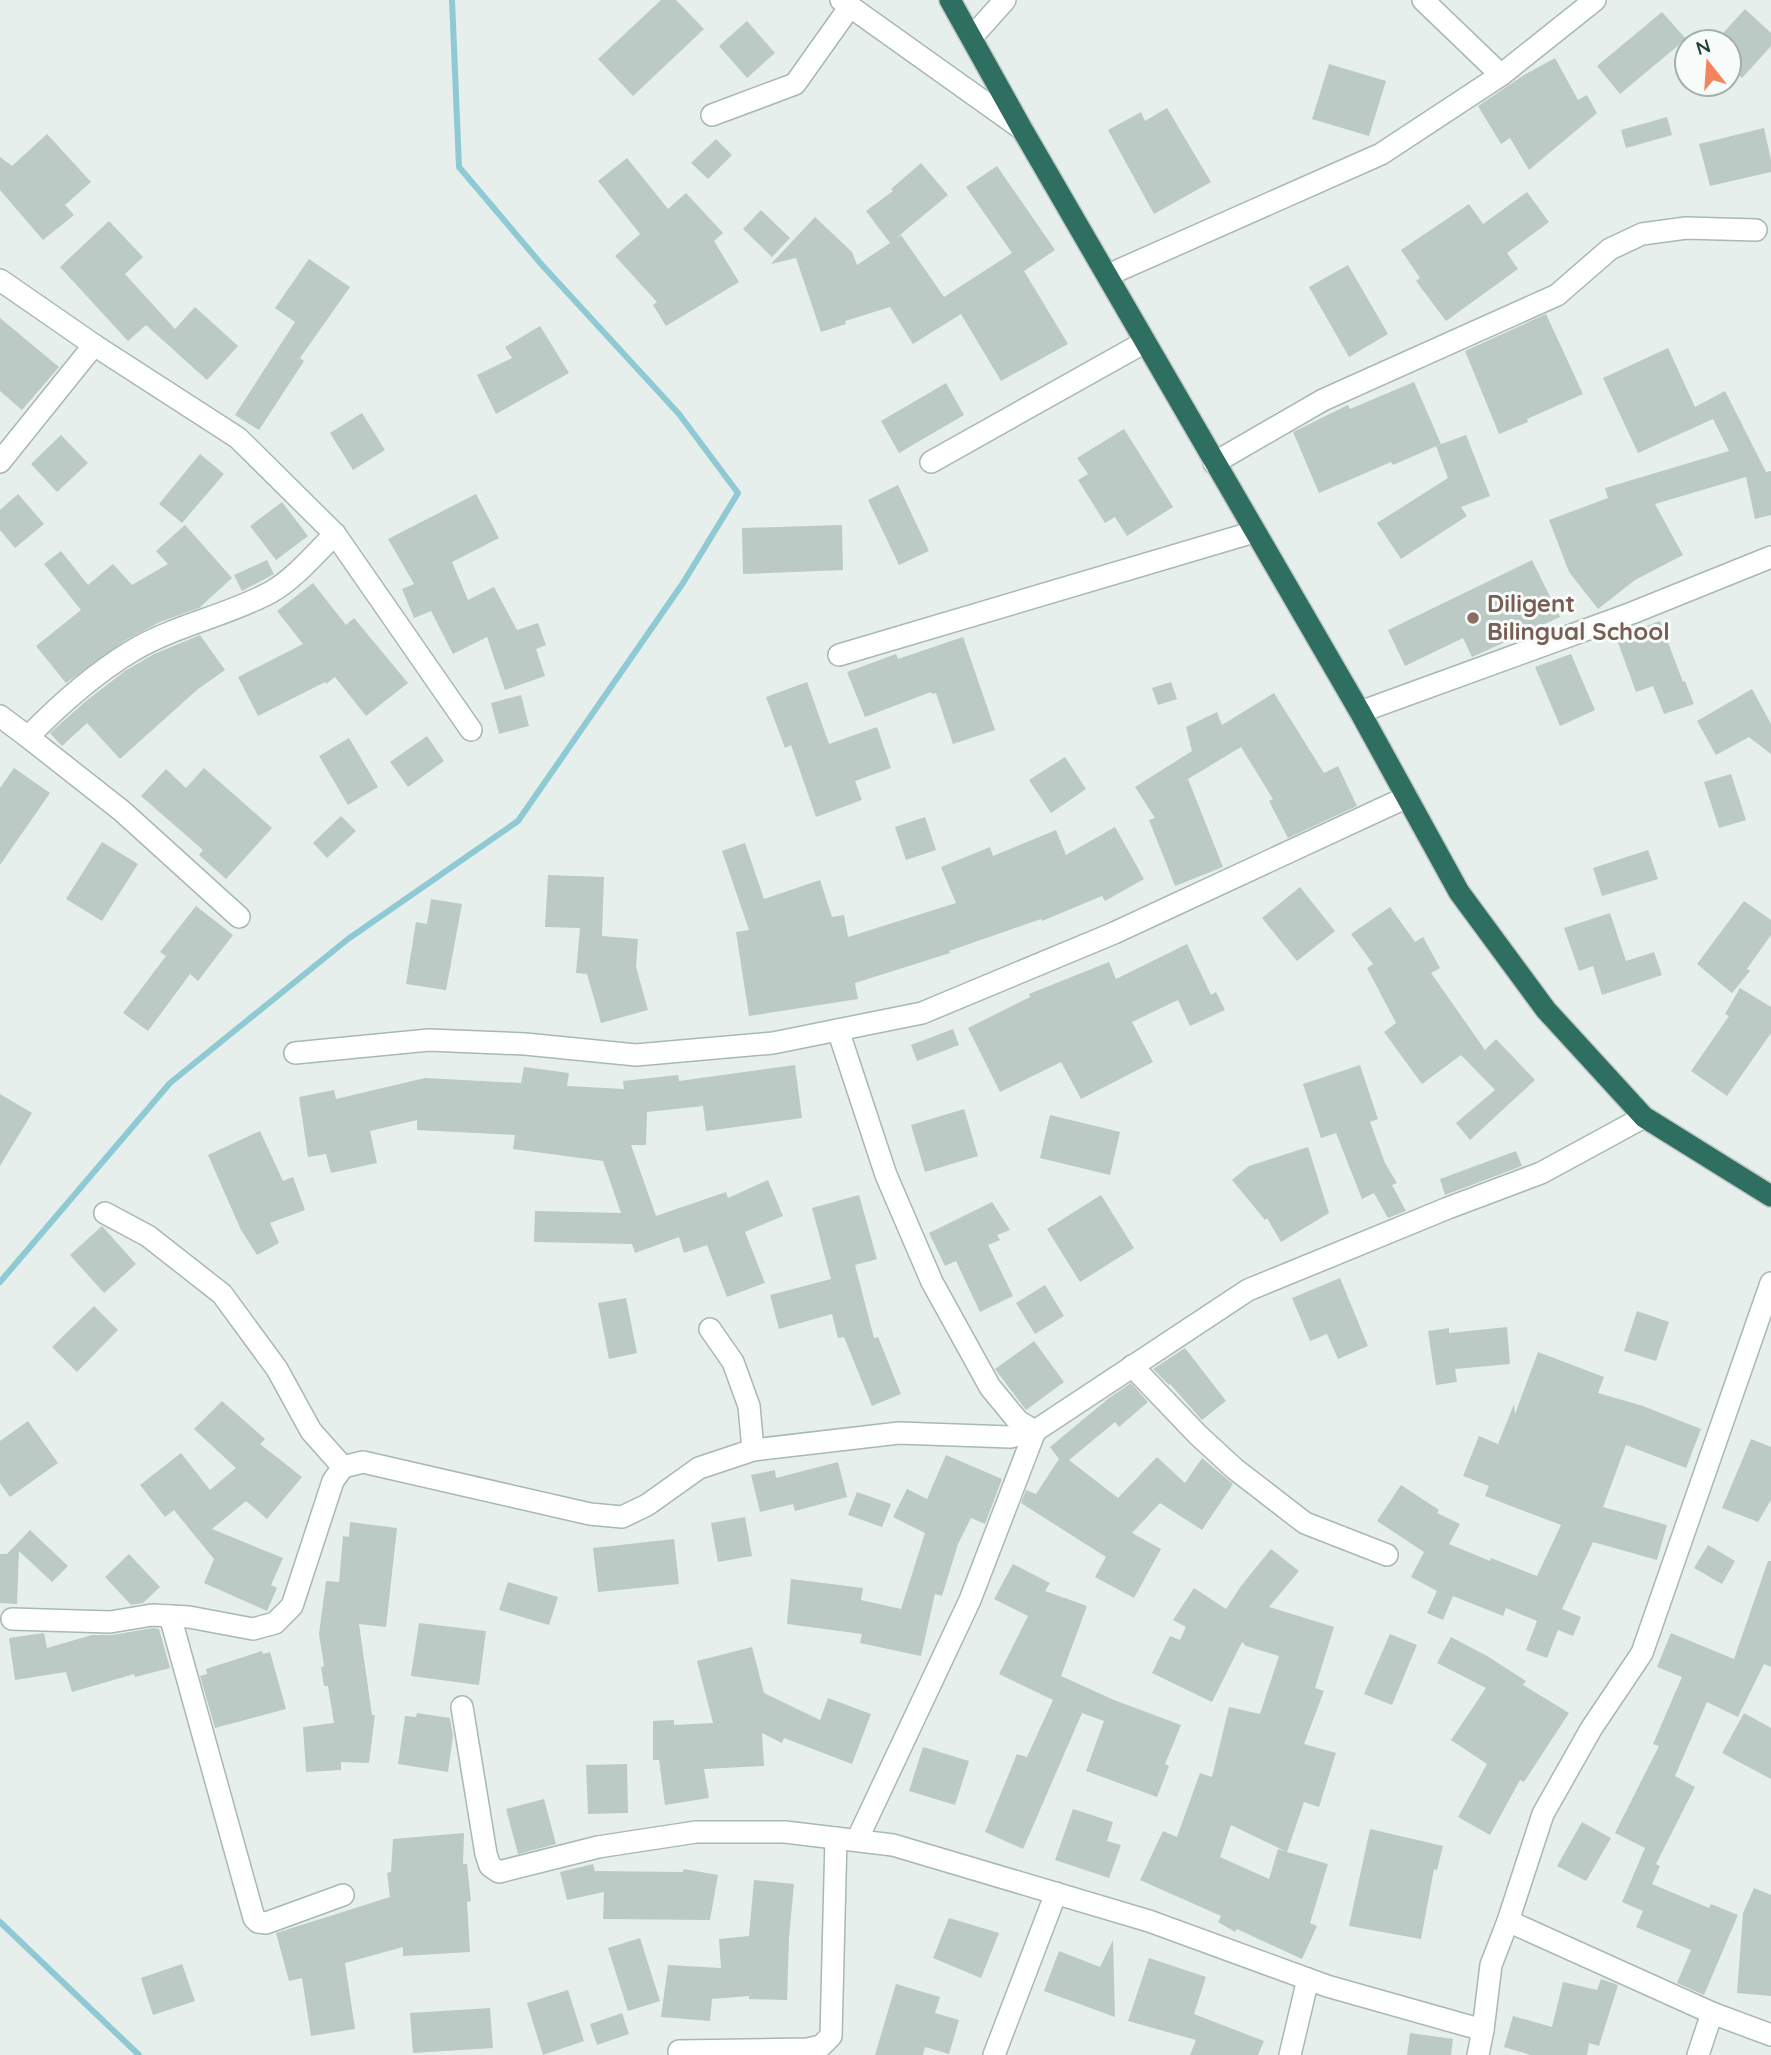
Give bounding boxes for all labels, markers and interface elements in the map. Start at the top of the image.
north arrow [1673,28,1743,98]
text: N [1693,33,1713,60]
place label: Diligent Bilingual School [1487,588,1670,646]
marker: Diligent Bilingual School [1465,610,1481,626]

